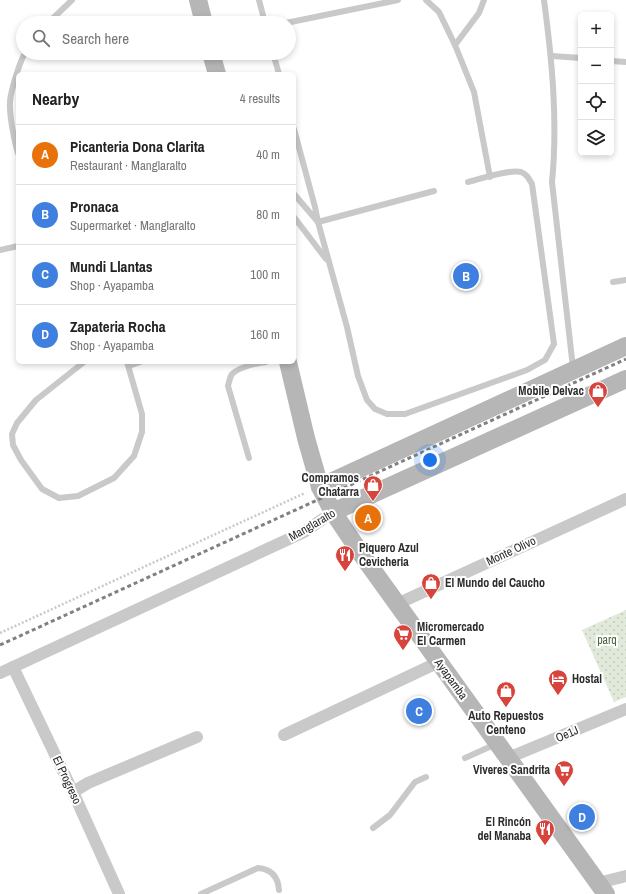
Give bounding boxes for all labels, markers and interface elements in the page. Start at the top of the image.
map controls [578,12,614,156]
button: + [578,12,614,48]
search box [16,16,296,60]
icon: search [30,27,52,49]
text: Search here [62,28,129,49]
button: − [578,48,614,84]
button: locate [578,84,614,120]
text: Nearby [32,87,79,110]
text: 4 results [240,90,280,107]
button: layers [578,120,614,156]
text: Picanteria Dona Clarita [70,136,205,157]
text: A [41,146,49,163]
text: 40 m [256,146,280,163]
text: Restaurant · Manglaralto [70,157,187,174]
text: Pronaca [70,196,119,217]
text: B [41,206,49,223]
text: 80 m [256,206,280,223]
text: Supermarket · Manglaralto [70,217,196,234]
text: Mundi Llantas [70,256,153,277]
pin: B [453,261,479,291]
text: C [41,266,49,283]
text: 100 m [250,266,280,283]
text: Shop · Ayapamba [70,277,154,294]
text: Zapateria Rocha [70,316,166,337]
text: D [41,326,49,343]
text: 160 m [250,326,280,343]
text: Shop · Ayapamba [70,337,154,354]
shop icon: Mobile Delvac [587,380,609,408]
place label: Mobile Delvac [518,383,585,399]
your location [420,450,440,470]
place label: Compramos Chatarra [302,470,360,500]
shop icon: Compramos Chatarra [362,474,384,502]
pin: A [355,503,381,533]
street label: Manglaralto [286,505,338,545]
street label: Monte Olivo [484,533,538,569]
place label: Piquero Azul Cevicheria [359,540,419,570]
restaurant icon: Piquero Azul Cevicheria [334,544,356,572]
shop icon: El Mundo del Caucho [420,572,442,600]
place label: El Mundo del Caucho [445,575,545,591]
place label: Micromercado El Carmen [417,619,484,649]
supermarket icon: Micromercado El Carmen [392,623,414,651]
park label: parq [597,632,617,648]
street label: Ayapamba [430,655,472,703]
hotel icon: Hostal [547,668,569,696]
place label: Hostal [572,671,602,687]
shop icon: Auto Repuestos Centeno [495,680,517,708]
pin: C [406,696,432,726]
place label: Auto Repuestos Centeno [468,708,544,738]
street label: Oe1J [553,722,581,746]
street label: El Progreso [49,753,85,807]
supermarket icon: Viveres Sandrita [553,759,575,787]
place label: Viveres Sandrita [473,762,551,778]
pin: D [569,802,595,832]
place label: El Rincón del Manaba [477,814,532,844]
restaurant icon: El Rincón del Manaba [534,818,556,846]

